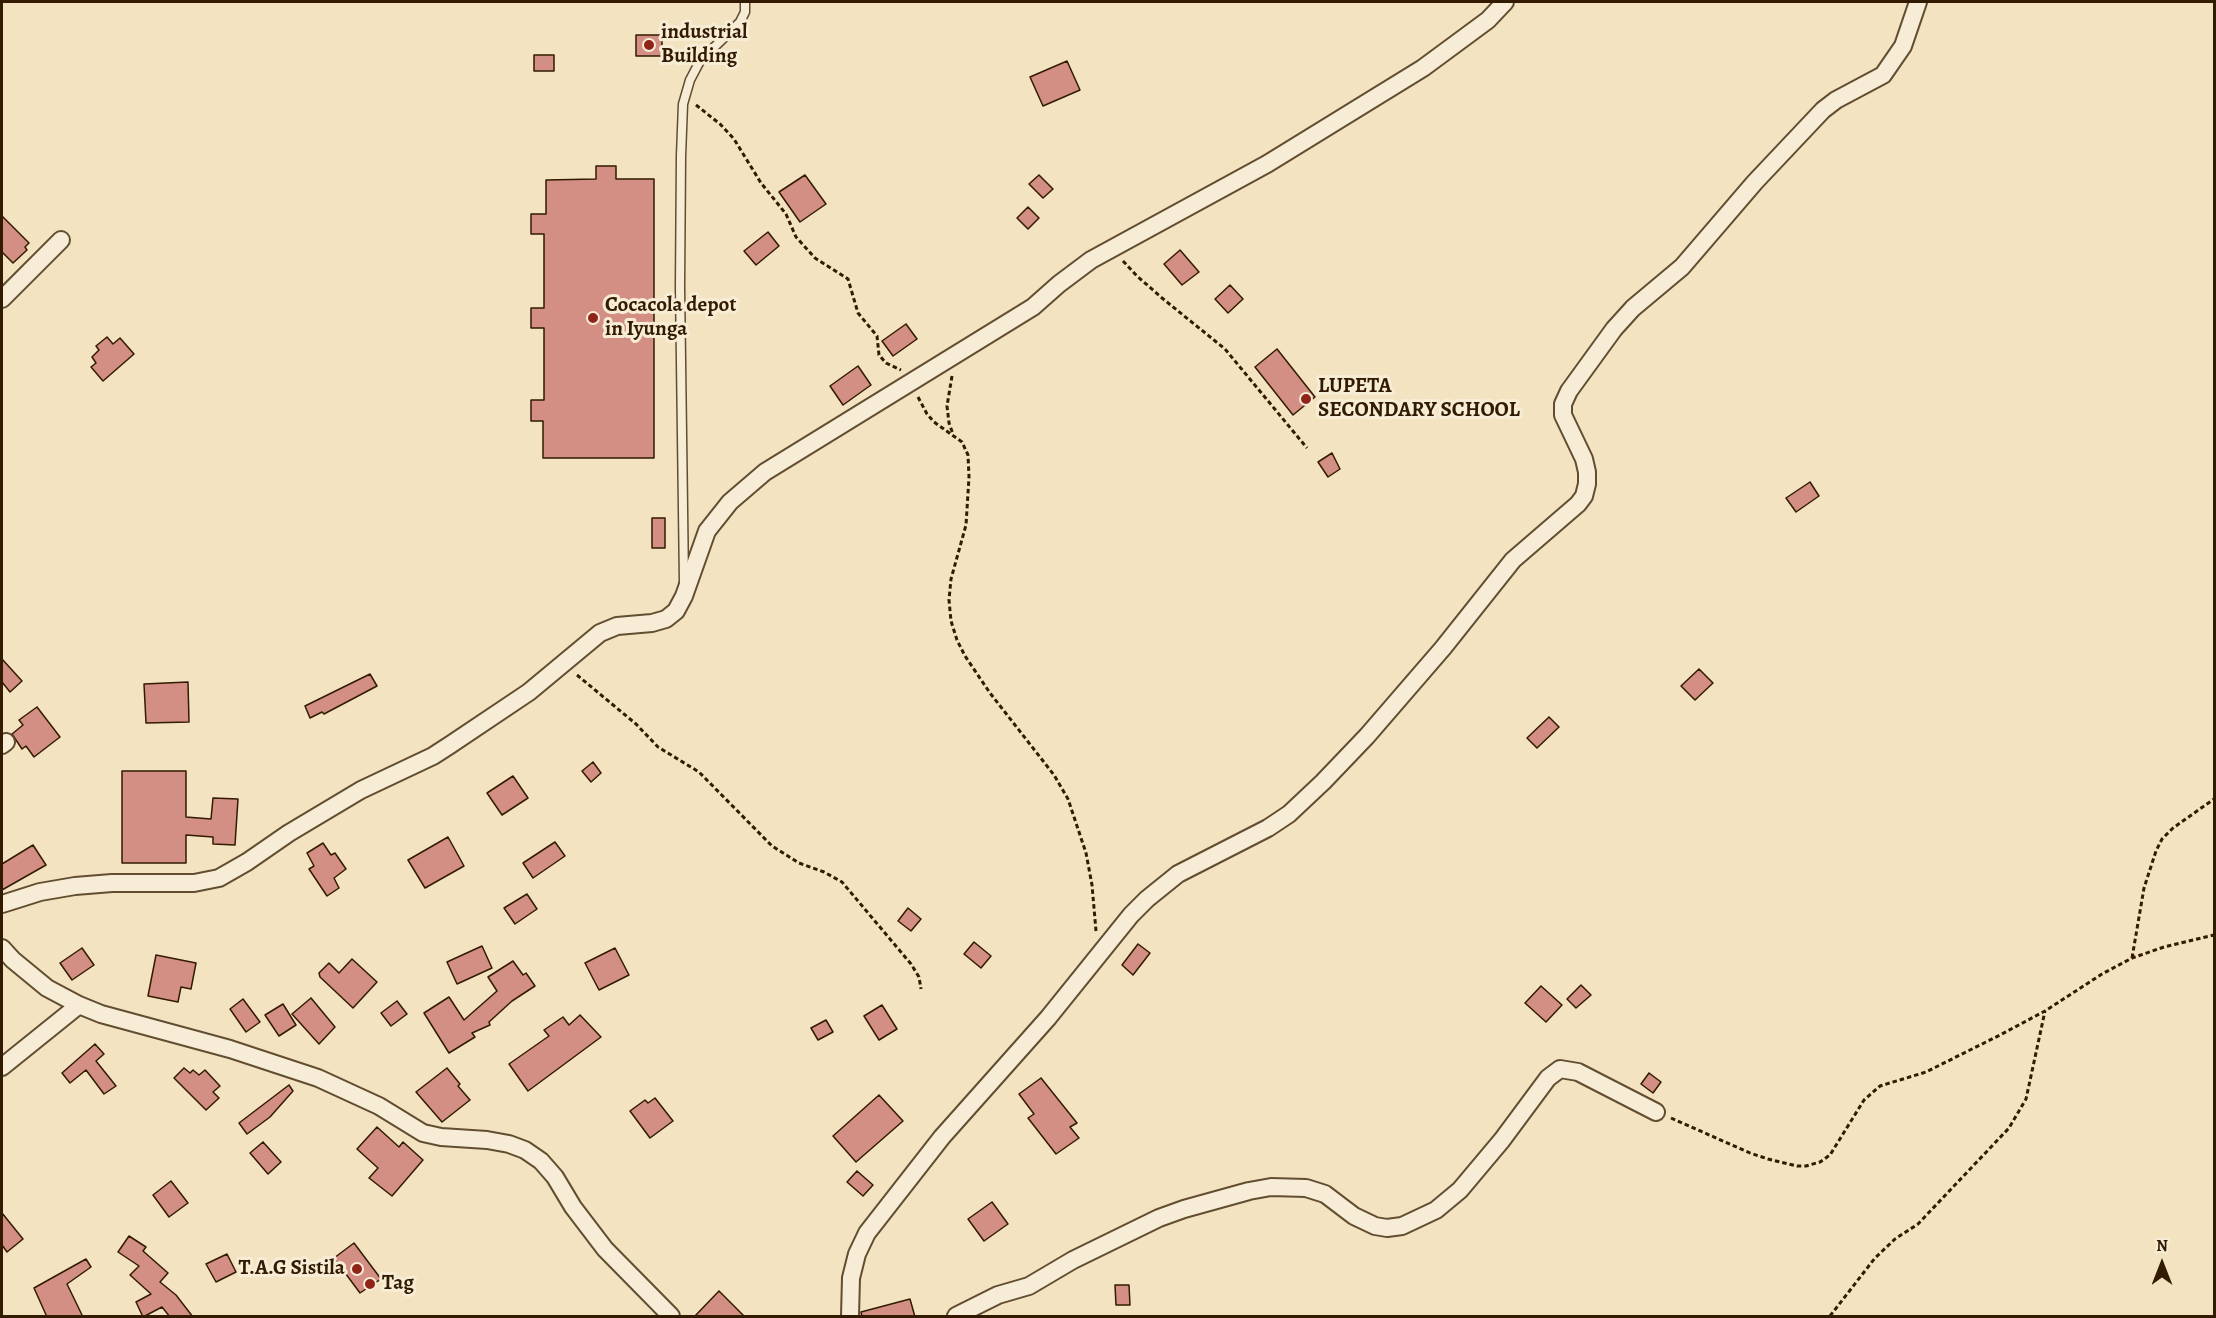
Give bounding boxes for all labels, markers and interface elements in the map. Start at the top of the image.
place label: industrial Building [661,20,748,70]
marker: industrial Building [642,38,656,52]
place label: Cocacola depot in Iyunga [605,293,736,343]
marker: Cocacola depot in Iyunga [586,311,600,325]
place label: LUPETA SECONDARY SCHOOL [1318,374,1520,424]
marker: LUPETA SECONDARY SCHOOL [1299,392,1313,406]
north arrow [2132,1234,2192,1294]
text: N [2156,1235,2168,1257]
place label: T.A.G Sistila [239,1256,345,1282]
marker: T.A.G Sistila [350,1262,364,1276]
place label: Tag [382,1271,414,1297]
marker: Tag [363,1277,377,1291]

